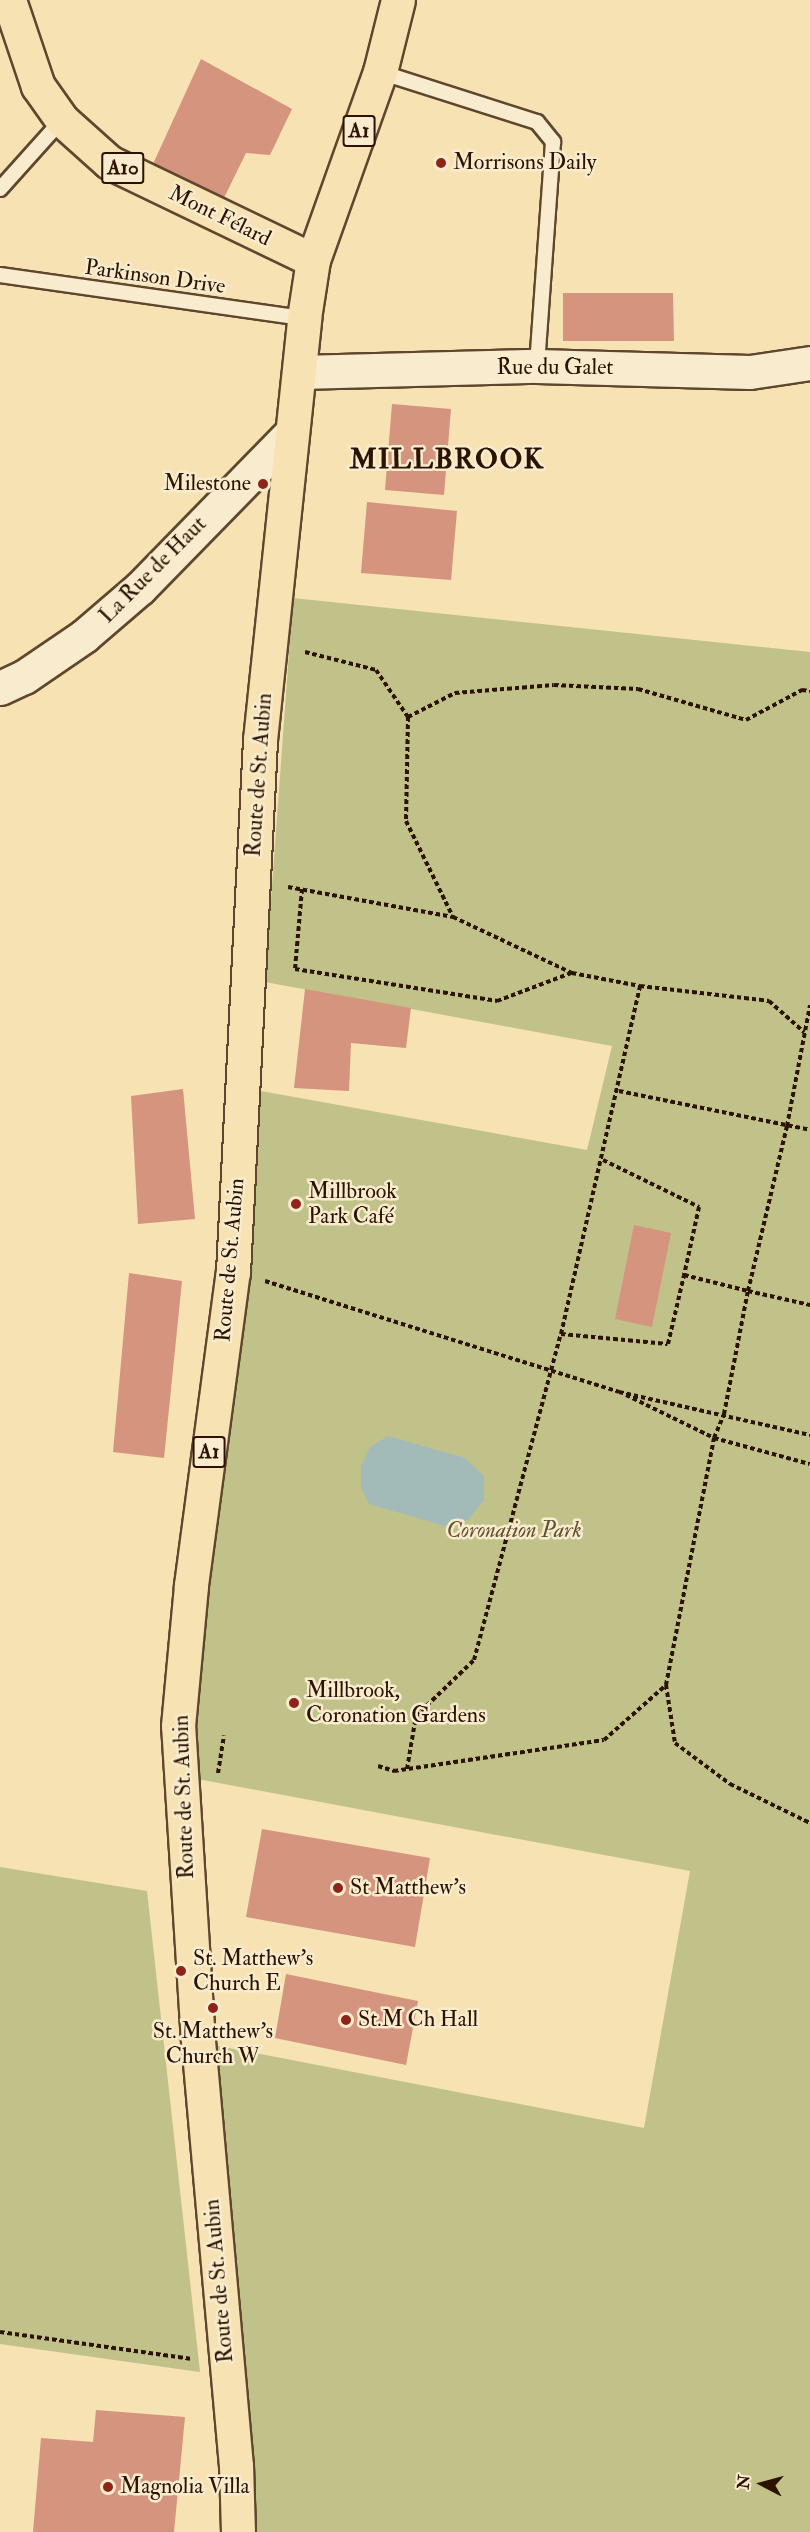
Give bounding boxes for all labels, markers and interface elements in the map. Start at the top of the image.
road number: A1 [342,113,376,149]
road number: A10 [100,150,146,186]
place label: Morrisons Daily [453,150,596,176]
marker: Morrisons Daily [434,156,448,170]
street label: Mont Félard [165,180,275,252]
street label: Parkinson Drive [83,254,227,300]
street label: Rue du Galet [497,355,613,381]
district label: MILLBROOK [349,443,545,477]
place label: Milestone [163,471,251,497]
marker: Milestone [256,477,270,491]
street label: La Rue de Haut [94,511,212,629]
street label: Route de St. Aubin [240,692,278,858]
street label: Route de St. Aubin [210,1177,250,1343]
place label: Millbrook Park Café [308,1178,397,1230]
marker: Millbrook Park Café [289,1197,303,1211]
road number: A1 [192,1434,226,1470]
park label: Coronation Park [446,1518,582,1544]
place label: Millbrook, Coronation Gardens [306,1677,486,1729]
marker: Millbrook, Coronation Gardens [287,1696,301,1710]
street label: Route de St. Aubin [168,1714,200,1880]
place label: St Matthew's [350,1875,466,1901]
marker: St Matthew's [331,1881,345,1895]
place label: St. Matthew's Church E [193,1945,313,1996]
marker: St. Matthew's Church E [174,1964,188,1978]
marker: St. Matthew's Church W [206,2001,220,2015]
place label: St.M Ch Hall [358,2007,478,2033]
marker: St.M Ch Hall [339,2013,353,2027]
place label: St. Matthew's Church W [153,2018,273,2070]
street label: Route de St. Aubin [199,2198,239,2364]
north arrow [732,2454,792,2514]
place label: Magnolia Villa [120,2474,250,2500]
text: N [733,2474,755,2490]
marker: Magnolia Villa [101,2480,115,2494]

